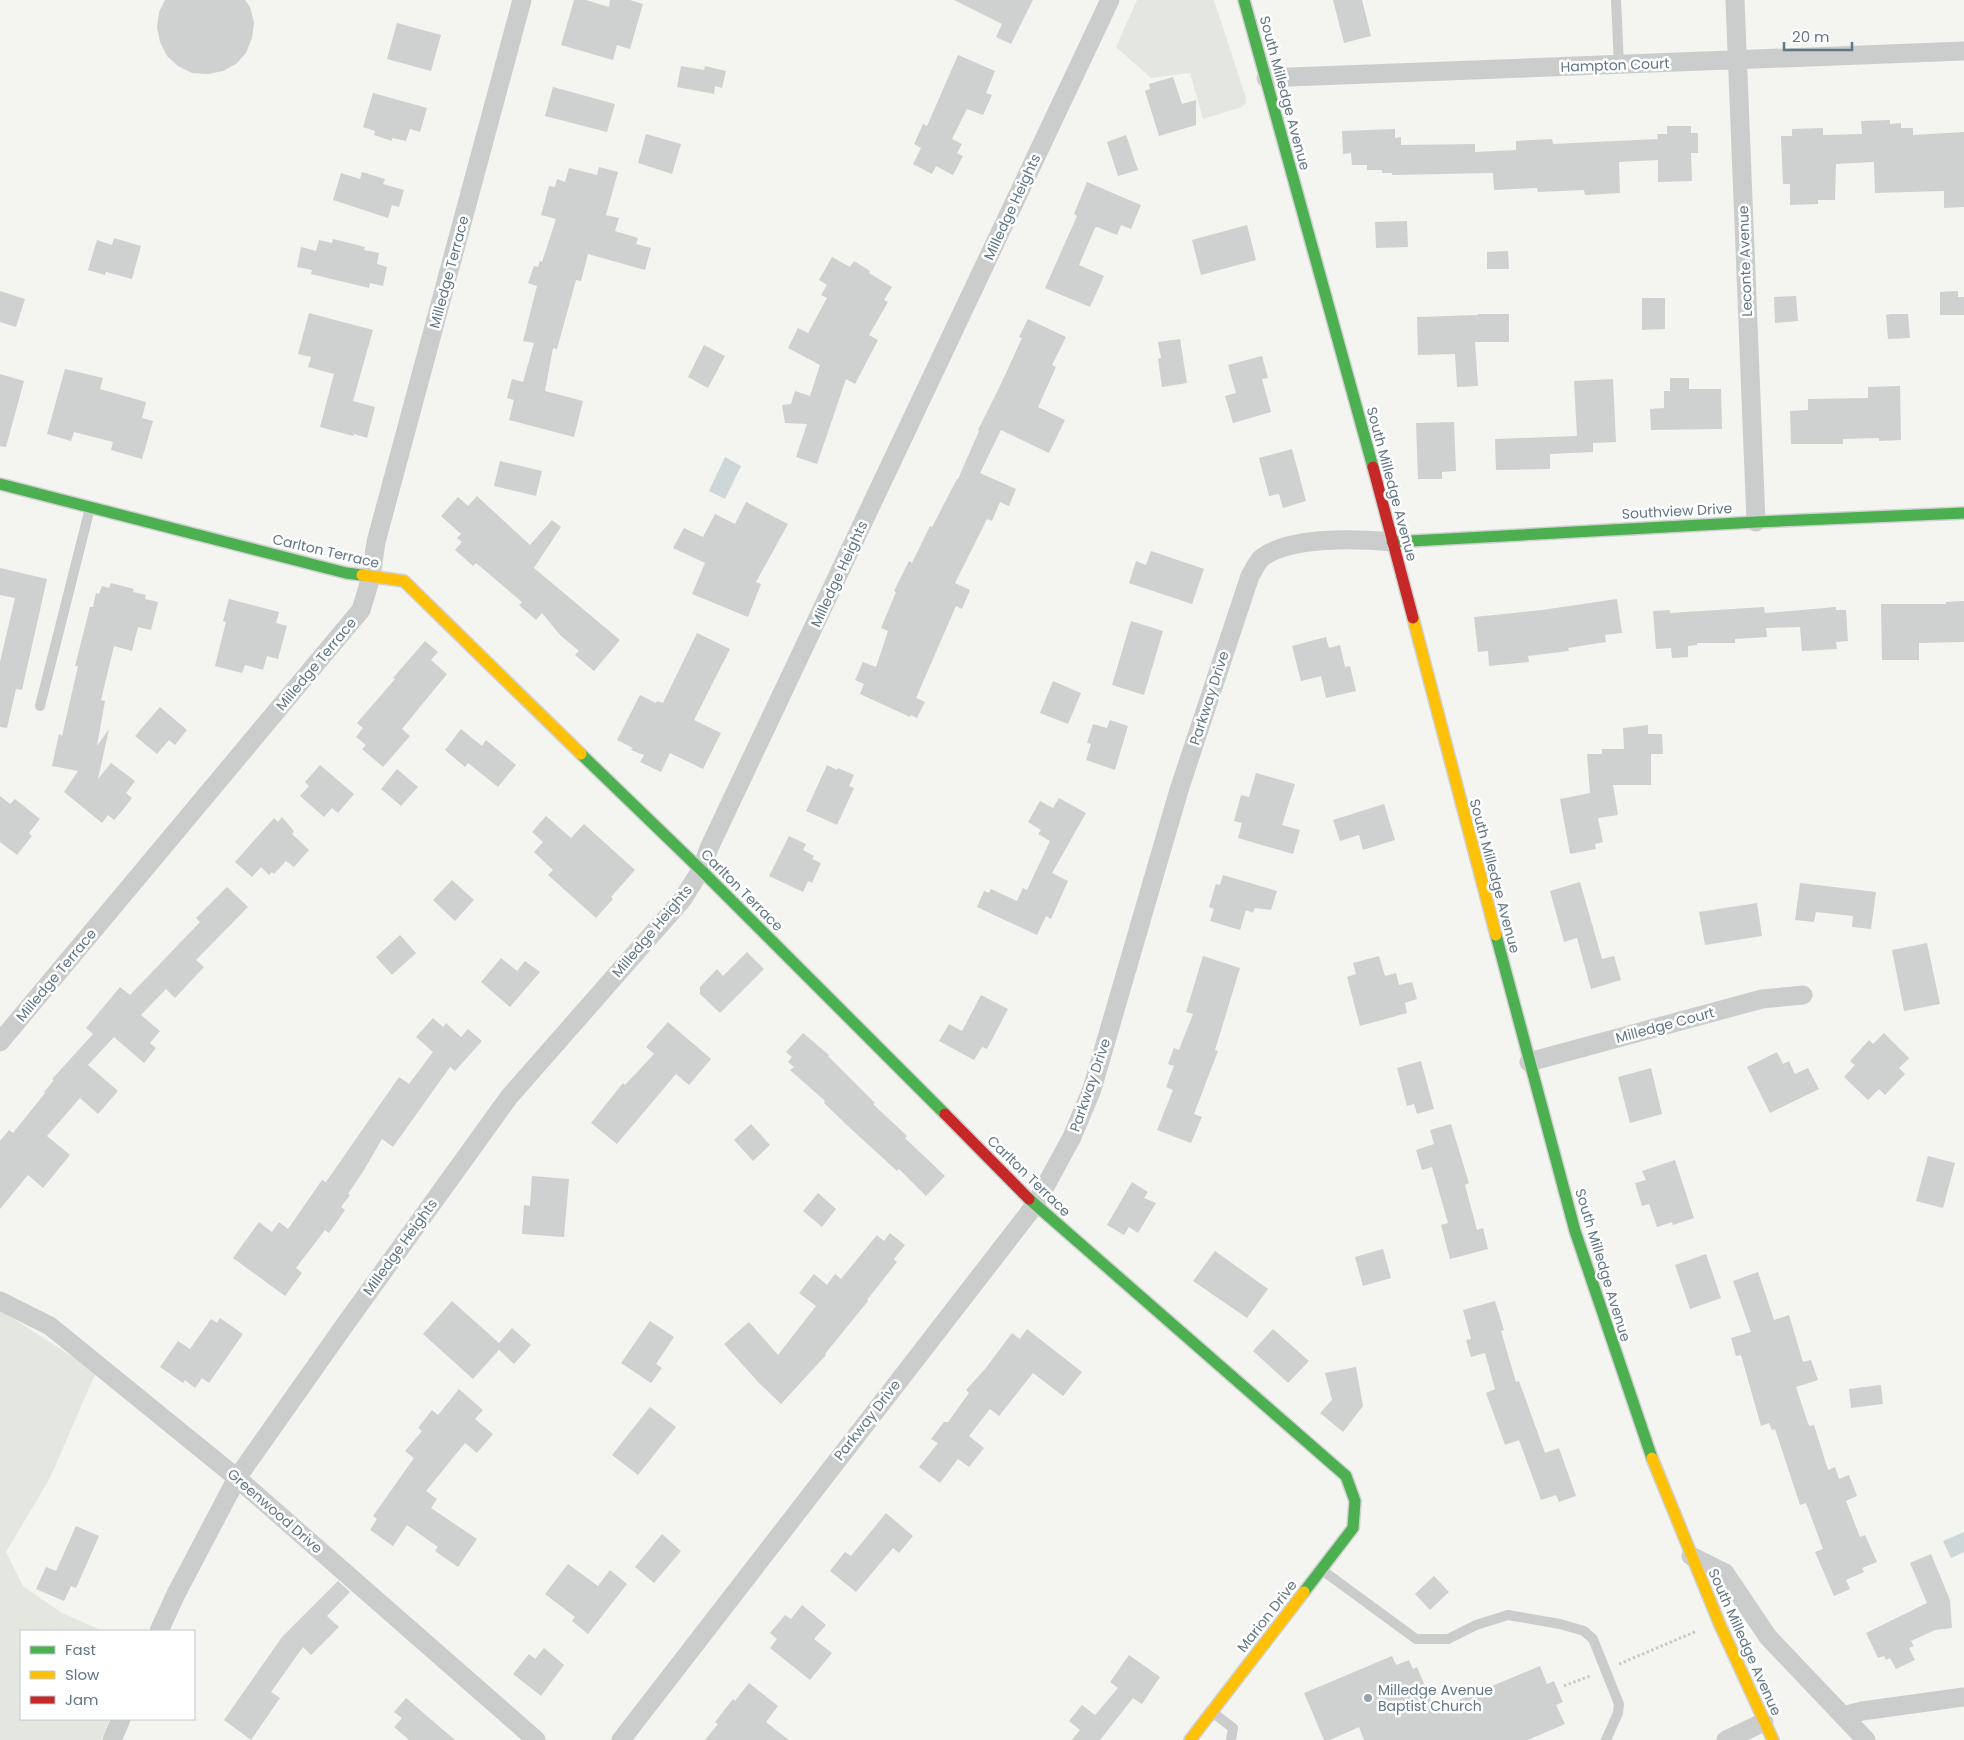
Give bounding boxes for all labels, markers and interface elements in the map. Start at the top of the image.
street label: South Milledge Avenue [1255,14,1315,173]
scale bar [1784,20,1852,52]
text: 20 m [1792,26,1830,47]
street label: Hampton Court [1560,53,1670,77]
street label: Milledge Heights [979,151,1045,263]
street label: Leconte Avenue [1733,205,1757,317]
street label: Milledge Terrace [424,213,474,330]
street label: South Milledge Avenue [1362,405,1422,564]
street label: Southview Drive [1621,498,1733,524]
street label: Milledge Heights [806,518,872,630]
street label: Carlton Terrace [271,529,382,573]
street label: Milledge Terrace [271,613,361,715]
street label: Parkway Drive [1184,648,1234,748]
street label: South Milledge Avenue [1465,797,1525,956]
street label: Carlton Terrace [696,844,788,936]
street label: Milledge Heights [607,881,697,981]
street label: Milledge Terrace [11,924,101,1026]
street label: Milledge Court [1613,1002,1717,1048]
street label: Parkway Drive [1065,1035,1115,1134]
street label: Carlton Terrace [983,1131,1075,1221]
street label: South Milledge Avenue [1570,1186,1636,1344]
street label: Milledge Heights [358,1195,442,1299]
street label: Parkway Drive [829,1375,905,1465]
street label: Greenwood Drive [223,1464,327,1558]
street label: South Milledge Avenue [1704,1565,1787,1719]
street label: Marion Drive [1232,1575,1302,1656]
legend [20,1630,195,1720]
text: Fast [65,1639,96,1660]
text: Slow [65,1664,100,1685]
place label: Milledge Avenue Baptist Church [1378,1680,1493,1716]
text: Jam [65,1689,99,1710]
marker: Milledge Avenue Baptist Church [1362,1692,1374,1704]

